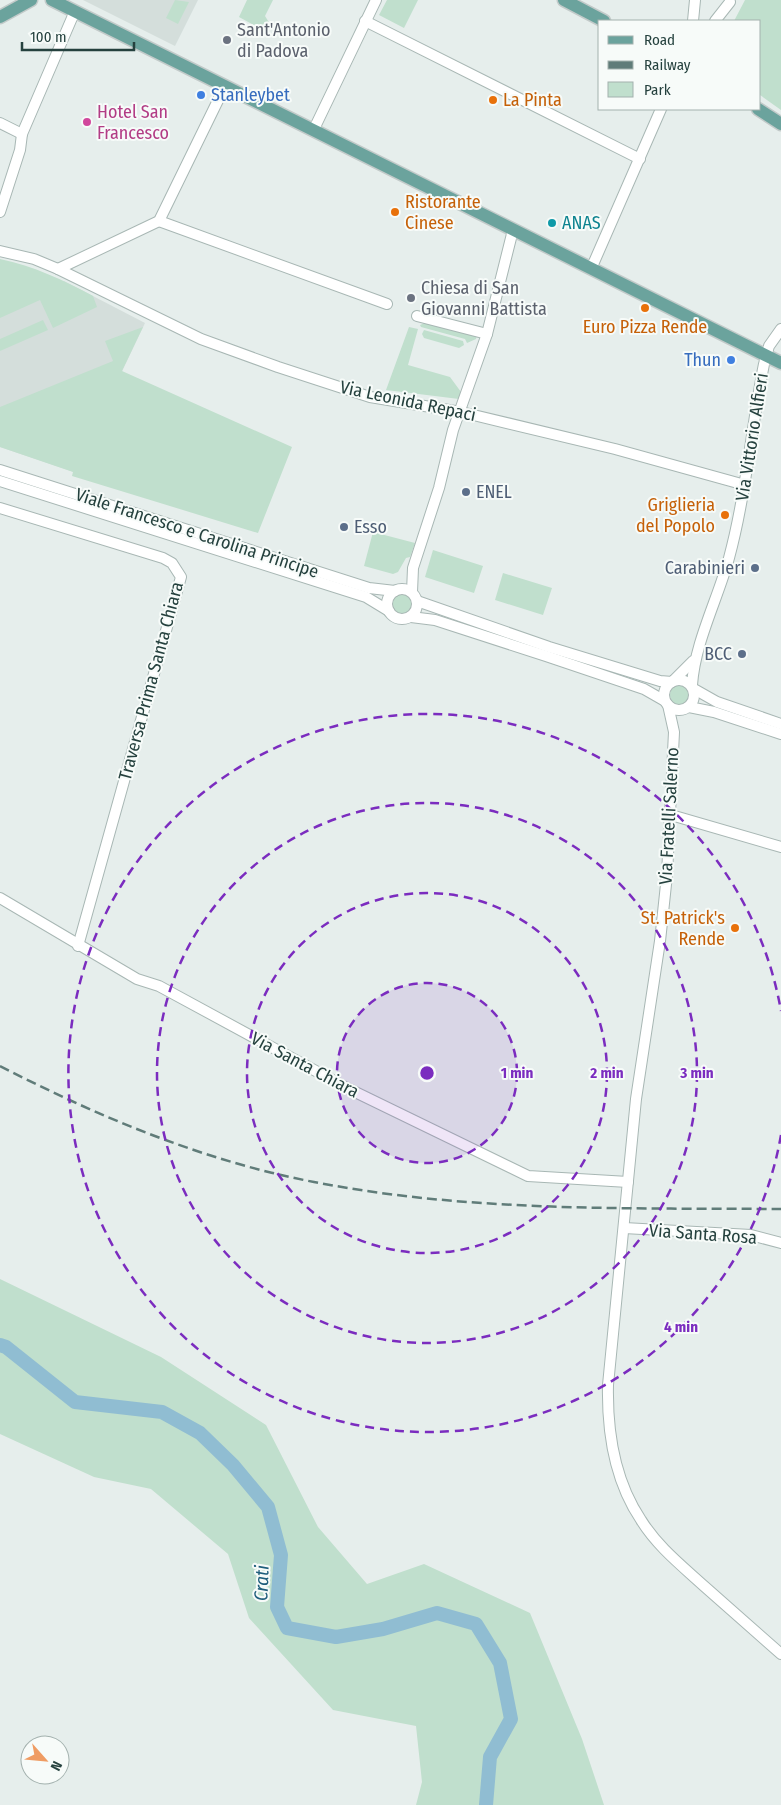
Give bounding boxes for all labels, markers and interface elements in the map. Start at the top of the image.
place label: Sant'Antonio di Padova [237,19,330,62]
scale bar [22,20,135,52]
legend [598,20,761,110]
text: 100 m [30,28,67,46]
text: Road [644,31,675,49]
marker: Sant'Antonio di Padova [221,34,233,46]
text: Railway [644,56,691,74]
text: Park [644,81,671,99]
place label: Stanleybet [211,84,290,106]
marker: Stanleybet [195,89,207,101]
place label: La Pinta [503,89,562,111]
marker: La Pinta [487,94,499,106]
place label: Hotel San Francesco [97,101,169,144]
marker: Hotel San Francesco [81,116,93,128]
place label: Ristorante Cinese [405,191,481,234]
marker: Ristorante Cinese [389,206,401,218]
place label: ANAS [562,212,601,234]
marker: ANAS [546,217,558,229]
place label: Chiesa di San Giovanni Battista [421,277,547,320]
marker: Chiesa di San Giovanni Battista [405,292,417,304]
marker: Euro Pizza Rende [639,302,651,314]
place label: Euro Pizza Rende [583,316,707,338]
place label: Thun [684,349,721,371]
marker: Thun [725,354,737,366]
street label: Via Vittorio Alfieri [731,371,773,503]
street label: Via Leonida Repaci [338,376,478,426]
place label: ENEL [476,481,512,503]
street label: Viale Francesco e Carolina Principe [73,483,321,583]
marker: ENEL [460,486,472,498]
place label: Griglieria del Popolo [636,494,715,537]
marker: Griglieria del Popolo [719,509,731,521]
place label: Esso [354,516,387,538]
marker: Esso [338,521,350,533]
place label: Carabinieri [665,557,745,579]
marker: Carabinieri [749,562,761,574]
street label: Traversa Prima Santa Chiara [114,579,188,783]
place label: BCC [704,643,732,665]
marker: BCC [736,648,748,660]
street label: Via Fratelli Salerno [654,747,684,885]
place label: St. Patrick's Rende [641,907,725,950]
marker: St. Patrick's Rende [729,922,741,934]
street label: Via Santa Chiara [247,1027,363,1103]
centre of rings [418,1064,436,1082]
text: 1 min [501,1064,533,1082]
text: 2 min [589,1064,624,1082]
text: 3 min [679,1064,714,1082]
street label: Via Santa Rosa [648,1219,758,1249]
text: 4 min [664,1318,698,1336]
water label: Crati [249,1564,274,1602]
north arrow [20,1735,70,1785]
text: N [47,1758,66,1773]

